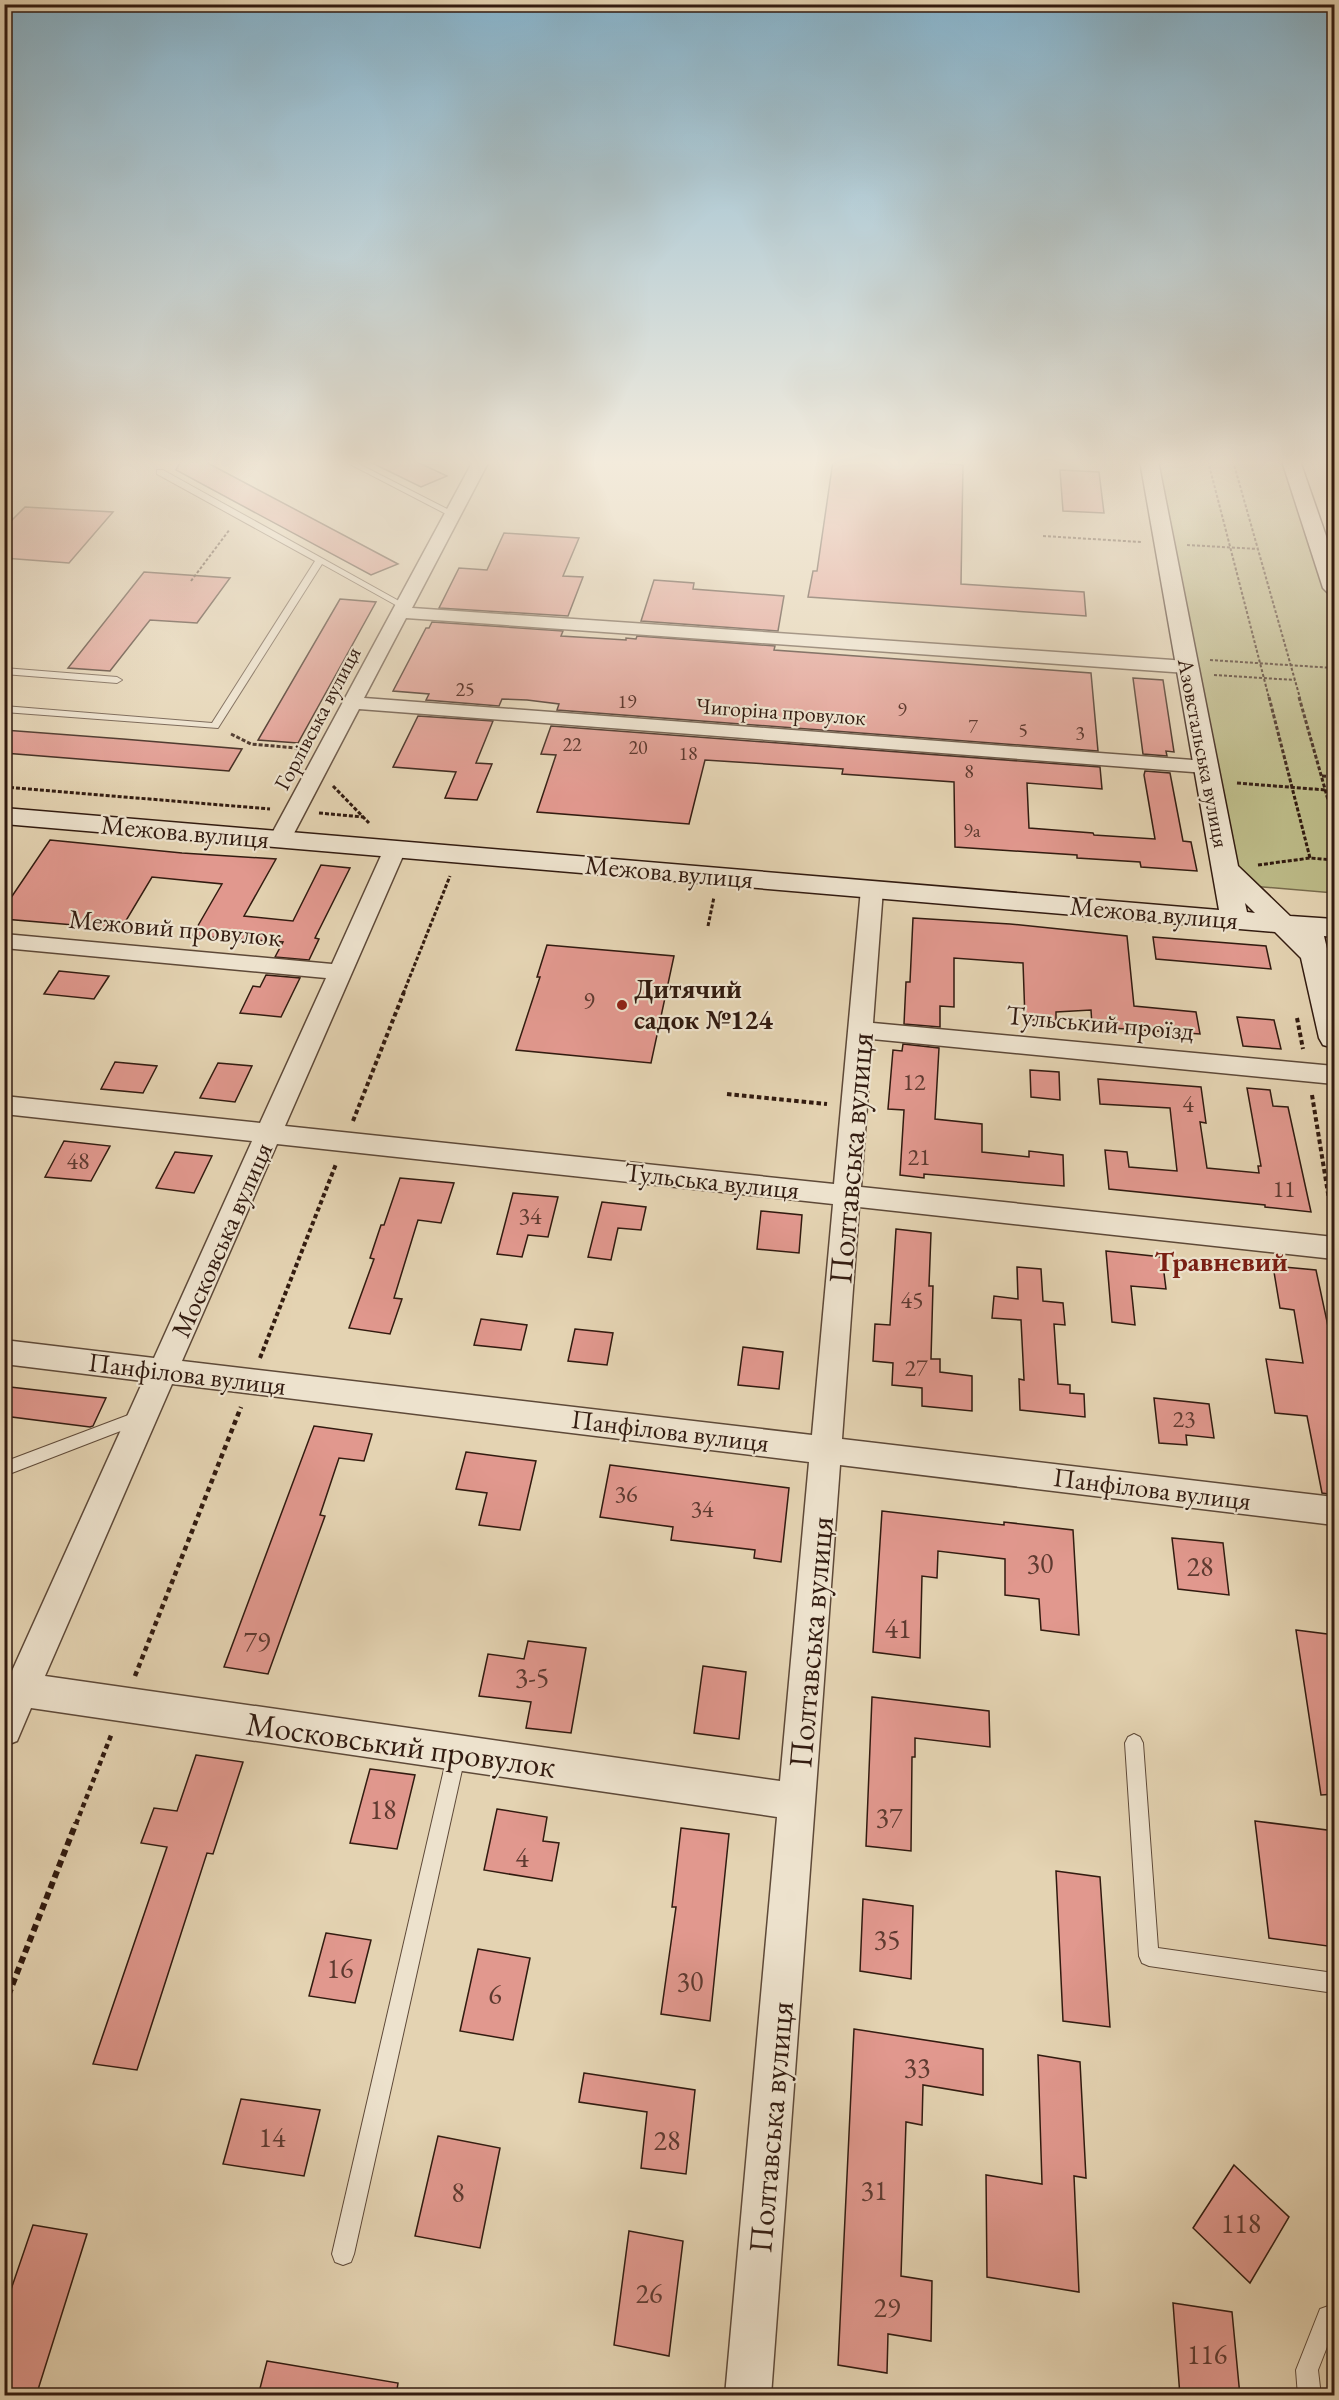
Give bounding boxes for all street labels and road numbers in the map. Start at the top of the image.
street label: Горлівська вулиця [267,641,368,795]
street label: Азовстальська вулиця [1171,655,1236,850]
street label: Чигоріна провулок [695,691,867,732]
street label: Межова вулиця [100,807,271,856]
street label: Межова вулиця [584,847,755,896]
street label: Межова вулиця [1069,888,1240,937]
street label: Межовий провулок [67,901,283,954]
street label: Тульський проїзд [1005,997,1195,1048]
street label: Полтавська вулиця [818,1030,883,1286]
street label: Московська вулиця [163,1137,280,1343]
street label: Тульська вулиця [623,1154,801,1207]
street label: Панфілова вулиця [86,1344,288,1403]
street label: Панфілова вулиця [569,1401,771,1460]
street label: Панфілова вулиця [1051,1459,1253,1518]
street label: Полтавська вулиця [778,1514,843,1770]
street label: Московський провулок [243,1701,559,1788]
street label: Полтавська вулиця [738,1999,803,2255]

